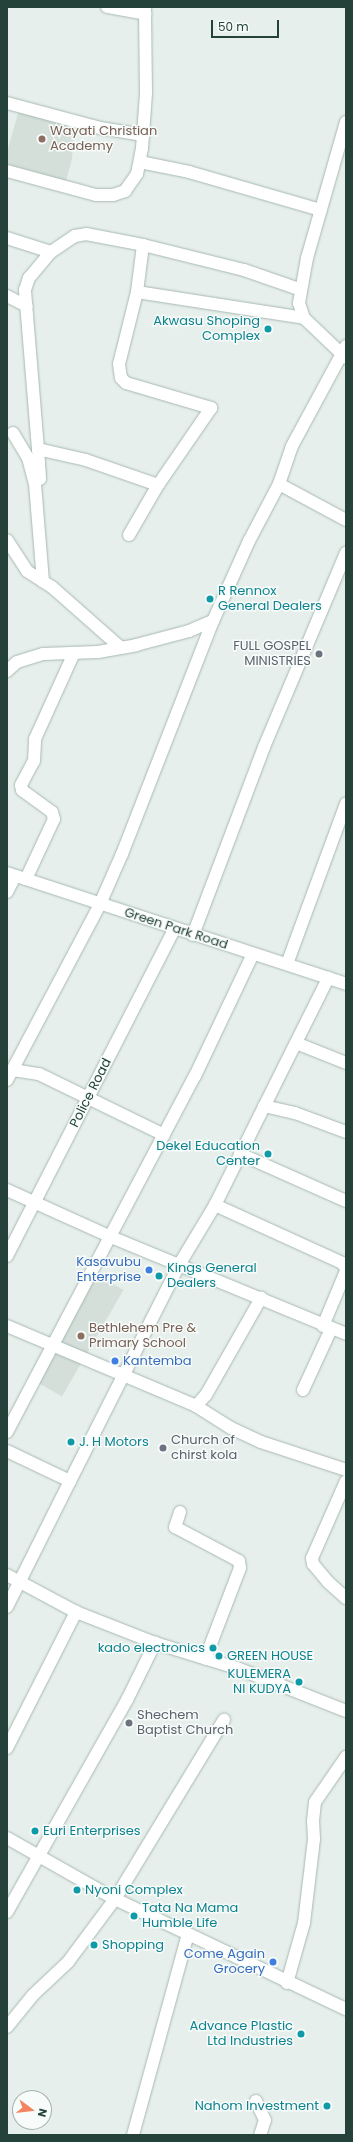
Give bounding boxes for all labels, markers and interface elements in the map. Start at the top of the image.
scale bar [213,12,281,38]
text: 50 m [218,18,249,35]
place label: Wayati Christian Academy [50,124,157,155]
marker: Wayati Christian Academy [37,134,47,144]
place label: Akwasu Shoping Complex [153,314,260,345]
marker: Akwasu Shoping Complex [263,324,273,334]
place label: R Rennox General Dealers [218,584,322,615]
marker: R Rennox General Dealers [205,594,215,604]
place label: FULL GOSPEL MINISTRIES [233,639,311,670]
marker: FULL GOSPEL MINISTRIES [314,649,324,659]
street label: Green Park Road [122,905,230,953]
street label: Police Road [67,1056,115,1130]
place label: Dekel Education Center [156,1139,260,1170]
marker: Dekel Education Center [263,1149,273,1159]
place label: Kasavubu Enterprise [76,1255,141,1286]
place label: Kings General Dealers [167,1261,257,1292]
marker: Kasavubu Enterprise [144,1265,154,1275]
marker: Kings General Dealers [154,1271,164,1281]
place label: Bethlehem Pre & Primary School [89,1321,196,1352]
marker: Bethlehem Pre & Primary School [76,1331,86,1341]
place label: Kantemba [123,1353,192,1369]
marker: Kantemba [110,1356,120,1366]
place label: Church of chirst kola [171,1433,237,1464]
place label: J. H Motors [79,1434,149,1450]
marker: J. H Motors [66,1437,76,1447]
marker: Church of chirst kola [158,1443,168,1453]
place label: kado electronics [98,1640,205,1656]
marker: kado electronics [208,1643,218,1653]
place label: GREEN HOUSE [227,1648,313,1664]
marker: GREEN HOUSE [214,1651,224,1661]
place label: KULEMERA NI KUDYA [228,1667,291,1698]
marker: KULEMERA NI KUDYA [294,1677,304,1687]
place label: Shechem Baptist Church [137,1708,233,1739]
marker: Shechem Baptist Church [124,1718,134,1728]
place label: Euri Enterprises [43,1823,141,1839]
marker: Euri Enterprises [30,1826,40,1836]
place label: Nyoni Complex [85,1882,183,1898]
marker: Nyoni Complex [72,1885,82,1895]
place label: Tata Na Mama Humble Life [142,1901,238,1932]
marker: Tata Na Mama Humble Life [129,1911,139,1921]
place label: Shopping [102,1937,164,1953]
marker: Shopping [89,1940,99,1950]
place label: Come Again Grocery [184,1947,265,1978]
marker: Come Again Grocery [268,1957,278,1967]
place label: Advance Plastic Ltd Industries [190,2019,293,2050]
marker: Advance Plastic Ltd Industries [296,2029,306,2039]
north arrow [12,2090,52,2130]
place label: Nahom Investment [195,2098,319,2114]
marker: Nahom Investment [322,2101,332,2111]
text: N [34,2107,51,2119]

